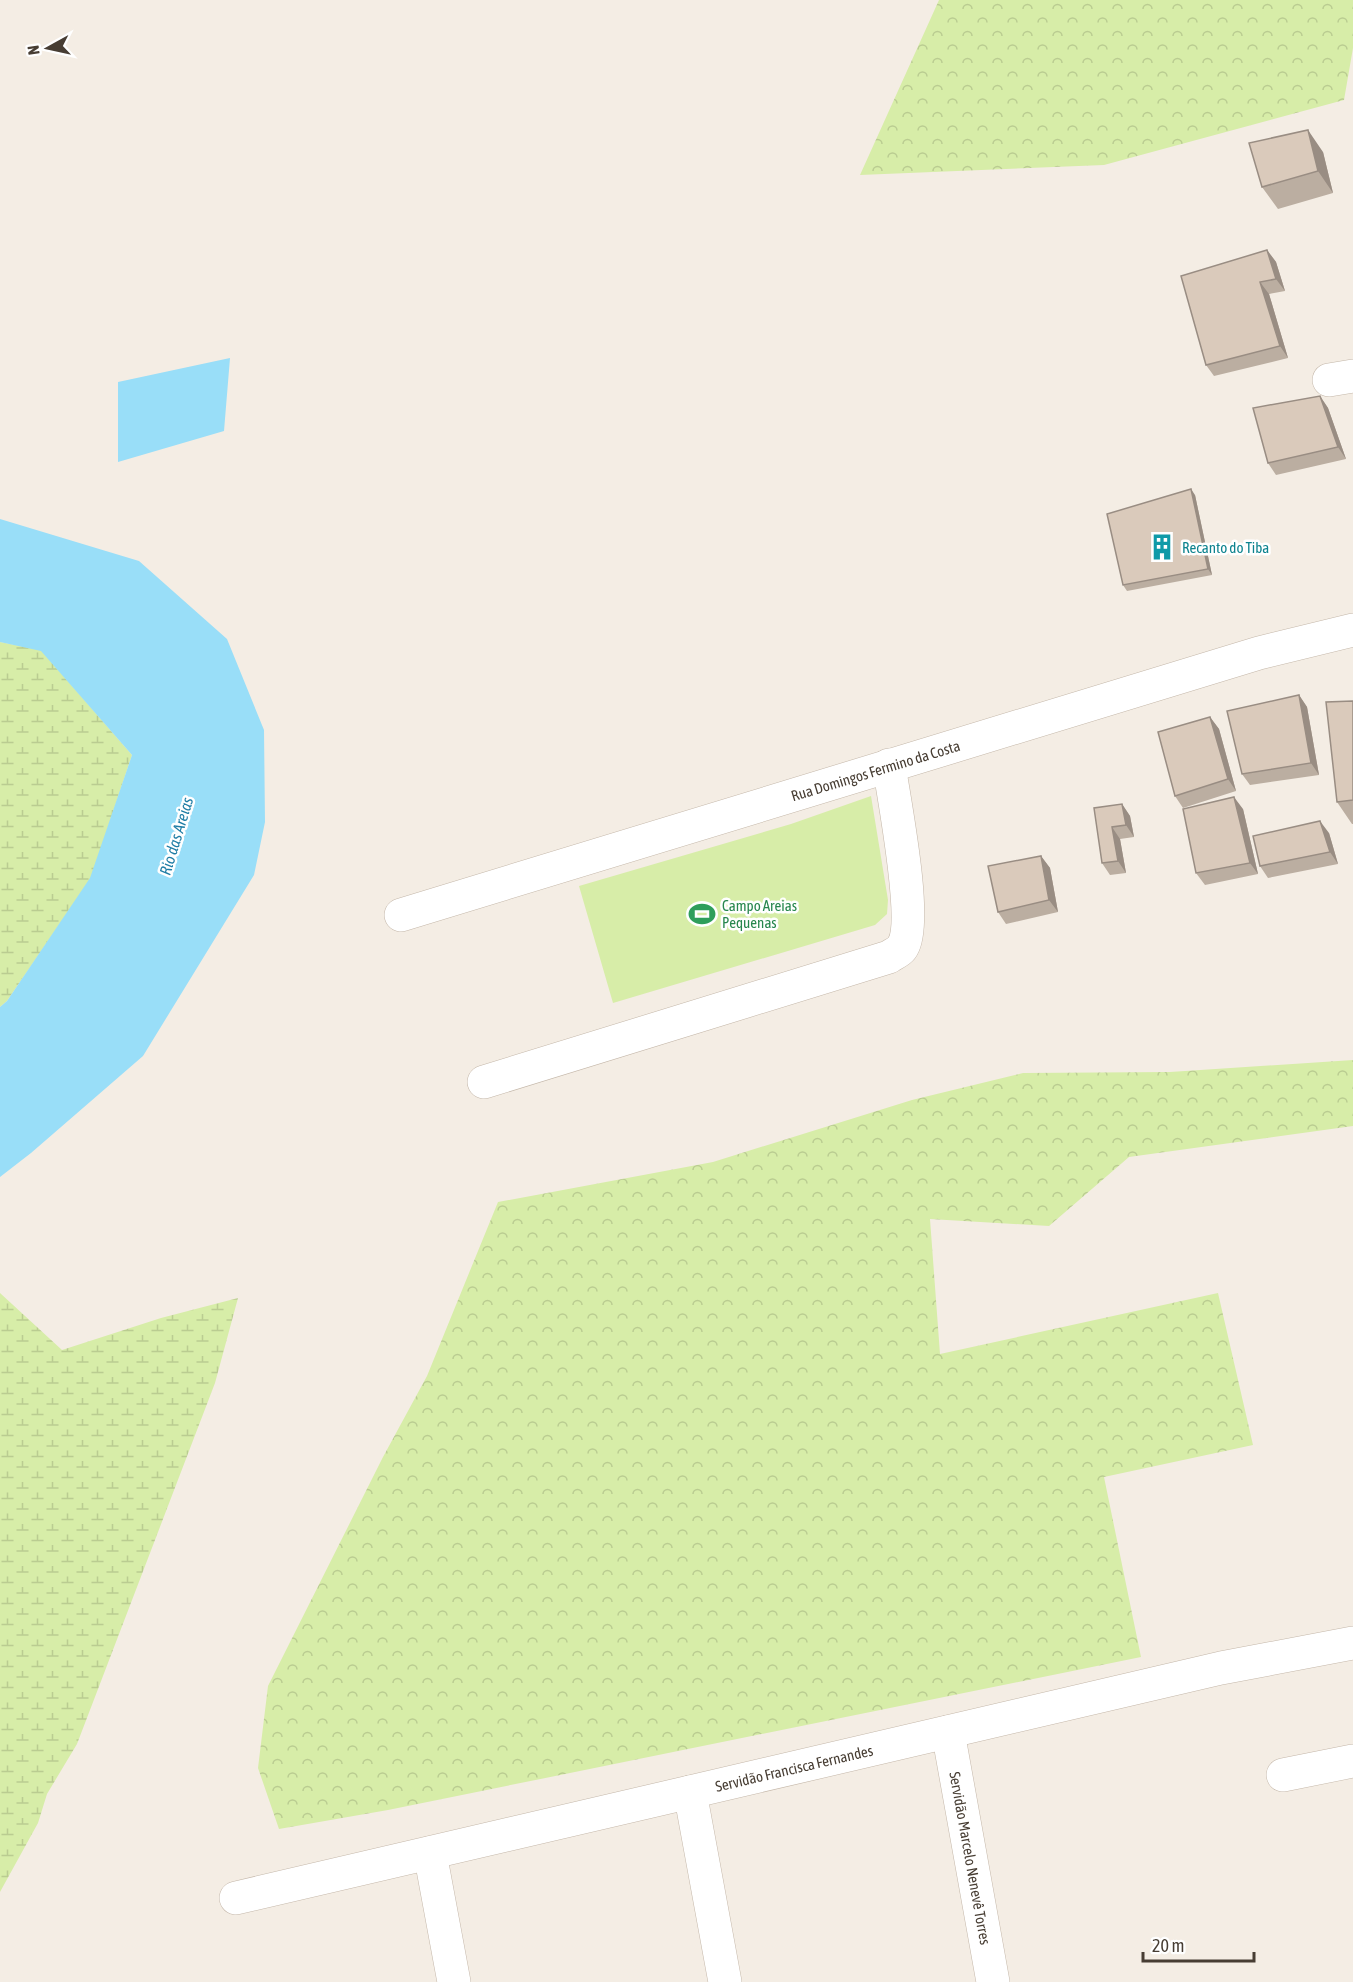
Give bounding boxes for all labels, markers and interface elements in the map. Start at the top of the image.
north arrow [18,18,78,78]
text: N [24,44,43,56]
building icon: Recanto do Tiba [1147,532,1177,562]
place label: Recanto do Tiba [1182,539,1269,556]
street label: Rua Domingos Fermino da Costa [789,736,962,804]
water label: Rio das Areias [156,795,196,877]
place label: Campo Areias Pequenas [722,897,797,931]
sports icon: Campo Areias Pequenas [687,899,717,929]
street label: Servidão Francisca Fernandes [714,1741,874,1794]
street label: Servidão Marcelo Nenevê Torres [947,1770,995,1946]
scale bar [1143,1925,1254,1963]
text: 20 m [1152,1935,1184,1956]

